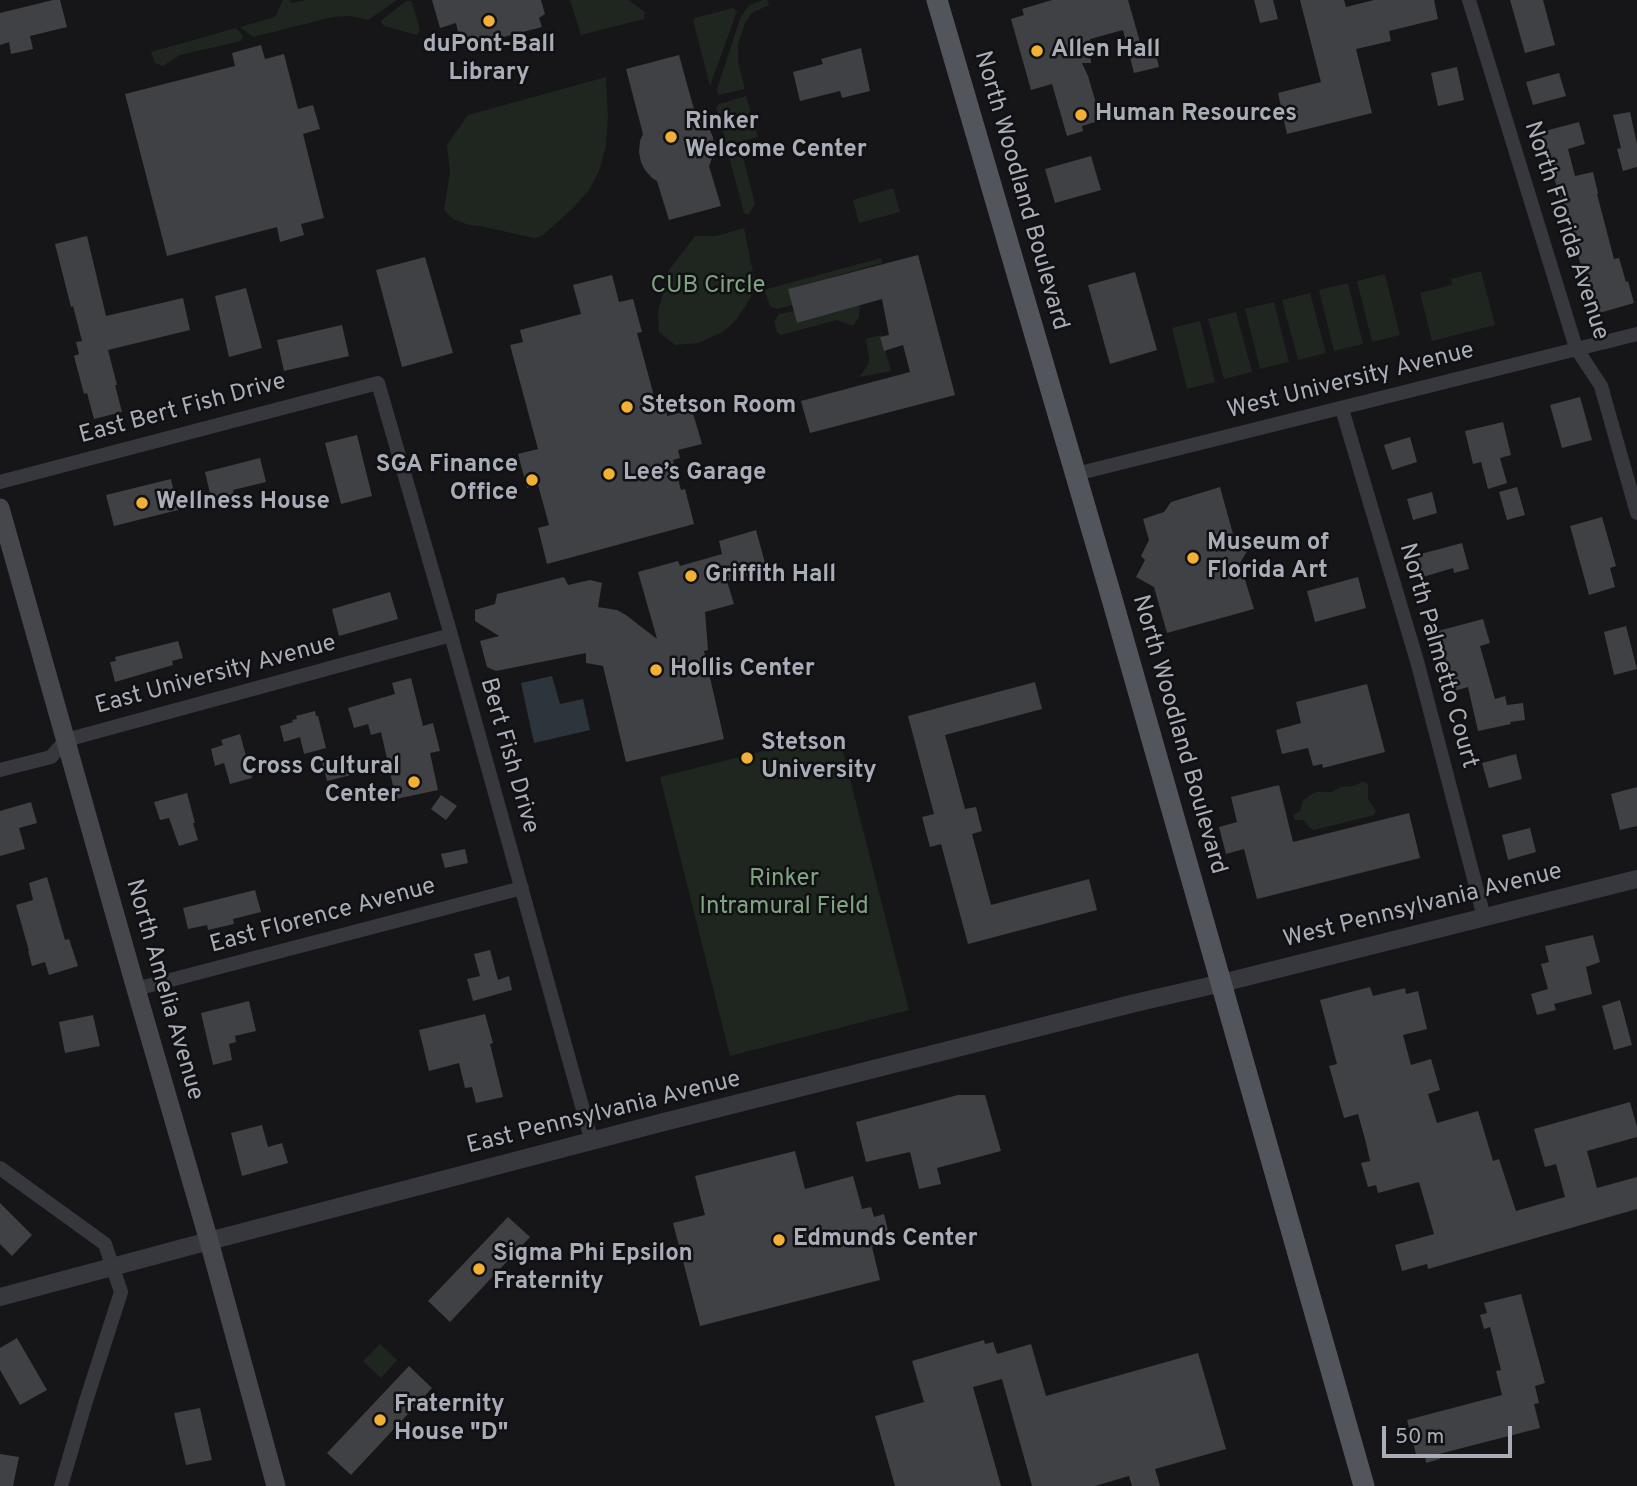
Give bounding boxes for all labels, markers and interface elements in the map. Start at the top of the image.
marker: duPont-Ball Library [481,13,497,29]
place label: duPont-Ball Library [423,32,555,88]
place label: Allen Hall [1051,37,1161,65]
marker: Allen Hall [1029,43,1045,59]
street label: North Woodland Boulevard [966,48,1074,334]
place label: Human Resources [1095,101,1297,129]
marker: Human Resources [1073,107,1089,123]
place label: Rinker Welcome Center [685,109,867,165]
street label: North Florida Avenue [1516,118,1614,344]
marker: Rinker Welcome Center [663,129,679,145]
park label: CUB Circle [650,273,766,301]
street label: West University Avenue [1225,337,1477,427]
street label: East Bert Fish Drive [76,369,290,451]
place label: Stetson Room [641,393,796,421]
marker: Stetson Room [619,399,635,415]
place label: SGA Finance Office [376,452,518,508]
place label: Lee’s Garage [623,460,766,488]
marker: Lee’s Garage [601,466,617,482]
marker: SGA Finance Office [524,472,540,488]
place label: Wellness House [156,489,330,517]
marker: Wellness House [134,495,150,511]
place label: Museum of Florida Art [1207,530,1329,586]
street label: North Palmetto Court [1391,540,1483,772]
marker: Museum of Florida Art [1185,550,1201,566]
place label: Griffith Hall [705,562,836,590]
marker: Griffith Hall [683,568,699,584]
street label: North Woodland Boulevard [1124,592,1232,878]
street label: East University Avenue [93,630,339,722]
place label: Hollis Center [670,656,815,684]
marker: Hollis Center [648,662,664,678]
street label: Bert Fish Drive [472,675,544,837]
place label: Stetson University [761,730,877,786]
marker: Stetson University [739,750,755,766]
place label: Cross Cultural Center [242,754,400,810]
marker: Cross Cultural Center [406,774,422,790]
street label: West Pennsylvania Avenue [1281,858,1565,956]
park label: Rinker Intramural Field [699,866,869,922]
street label: East Florence Avenue [207,873,439,961]
street label: North Amelia Avenue [118,876,208,1104]
street label: East Pennsylvania Avenue [464,1066,744,1162]
place label: Edmunds Center [793,1226,978,1254]
marker: Edmunds Center [771,1232,787,1248]
place label: Sigma Phi Epsilon Fraternity [493,1241,693,1297]
marker: Sigma Phi Epsilon Fraternity [471,1261,487,1277]
place label: Fraternity House "D" [394,1392,508,1448]
marker: Fraternity House "D" [372,1412,388,1428]
scale bar [1385,1412,1514,1456]
text: 50 m [1395,1424,1444,1451]

